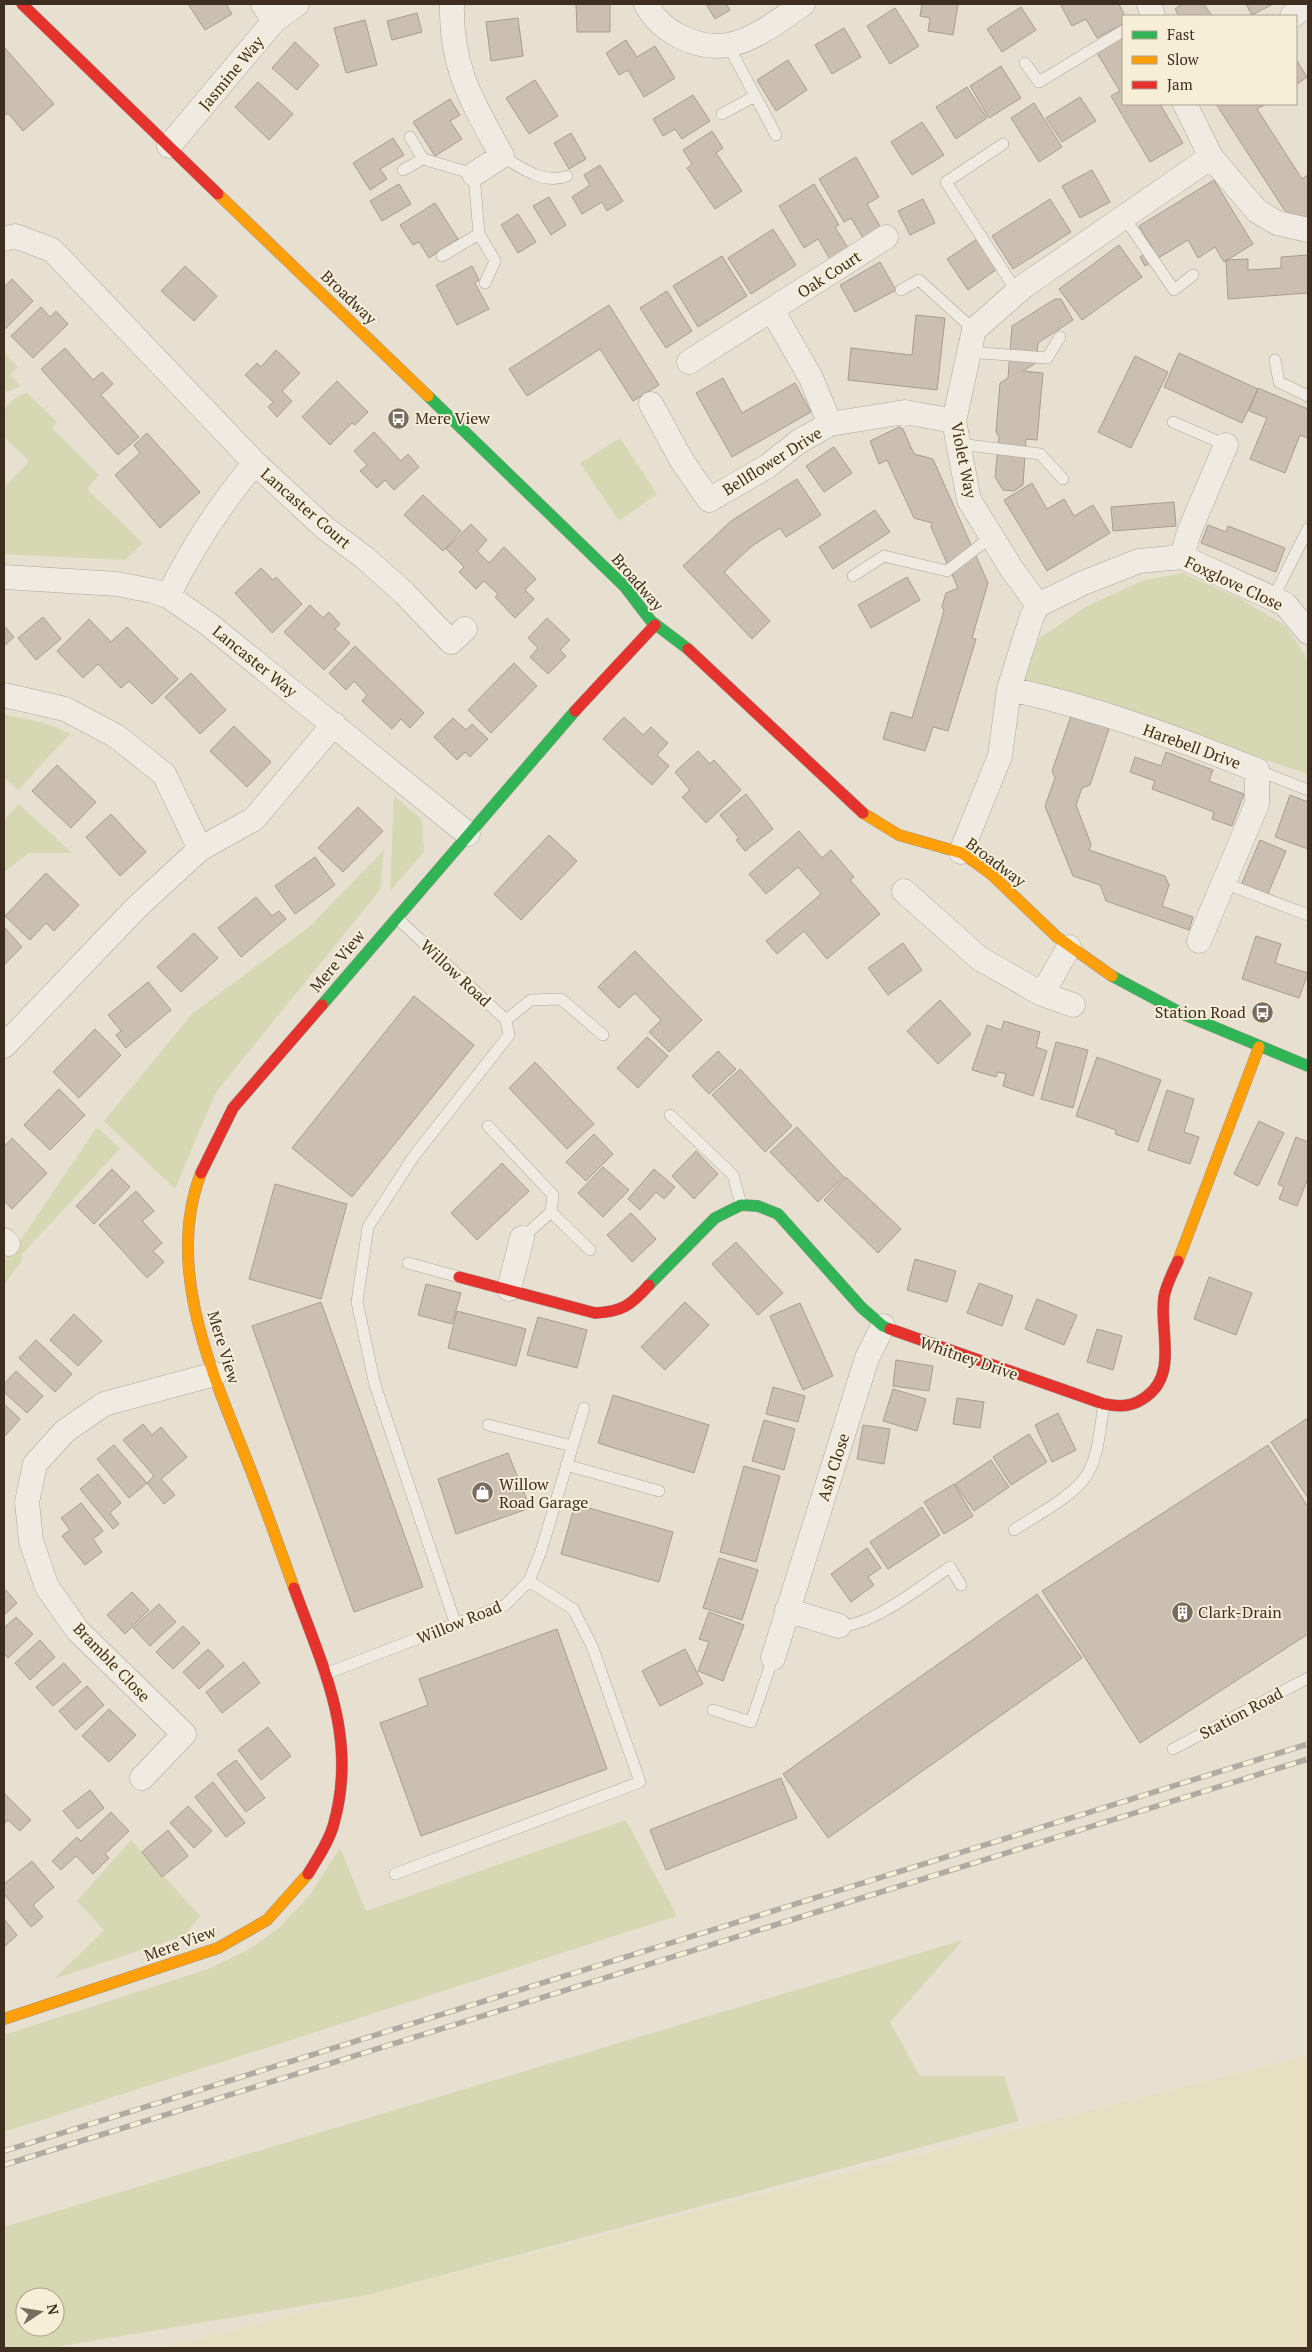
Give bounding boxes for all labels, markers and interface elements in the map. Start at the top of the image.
legend [1122,15,1297,105]
text: Fast [1167,24,1195,44]
street label: Jasmine Way [193,31,269,115]
text: Slow [1167,49,1200,69]
text: Jam [1167,74,1193,94]
street label: Oak Court [793,245,865,303]
street label: Broadway [316,265,382,330]
bus stop icon: Mere View [387,406,411,430]
place label: Mere View [415,407,490,429]
street label: Violet Way [946,420,982,501]
street label: Bellflower Drive [718,422,826,500]
street label: Lancaster Court [256,463,356,553]
street label: Broadway [607,549,670,616]
street label: Foxglove Close [1181,551,1287,615]
street label: Lancaster Way [208,620,303,703]
street label: Harebell Drive [1140,718,1244,774]
street label: Broadway [962,832,1031,892]
street label: Mere View [304,925,370,997]
street label: Willow Road [416,935,496,1012]
bus stop icon: Station Road [1250,1000,1274,1024]
place label: Station Road [1155,1001,1246,1023]
street label: Mere View [203,1308,246,1386]
street label: Whitney Drive [917,1331,1021,1385]
street label: Ash Close [812,1430,854,1504]
place label: Willow Road Garage [499,1473,588,1513]
shop icon: Willow Road Garage [471,1481,495,1505]
street label: Willow Road [413,1595,505,1649]
building icon: Clark-Drain [1170,1600,1194,1624]
place label: Clark-Drain [1198,1601,1282,1623]
street label: Bramble Close [69,1618,155,1706]
street label: Station Road [1196,1682,1287,1744]
street label: Mere View [141,1920,219,1966]
north arrow [15,2287,65,2337]
text: N [43,2302,64,2317]

